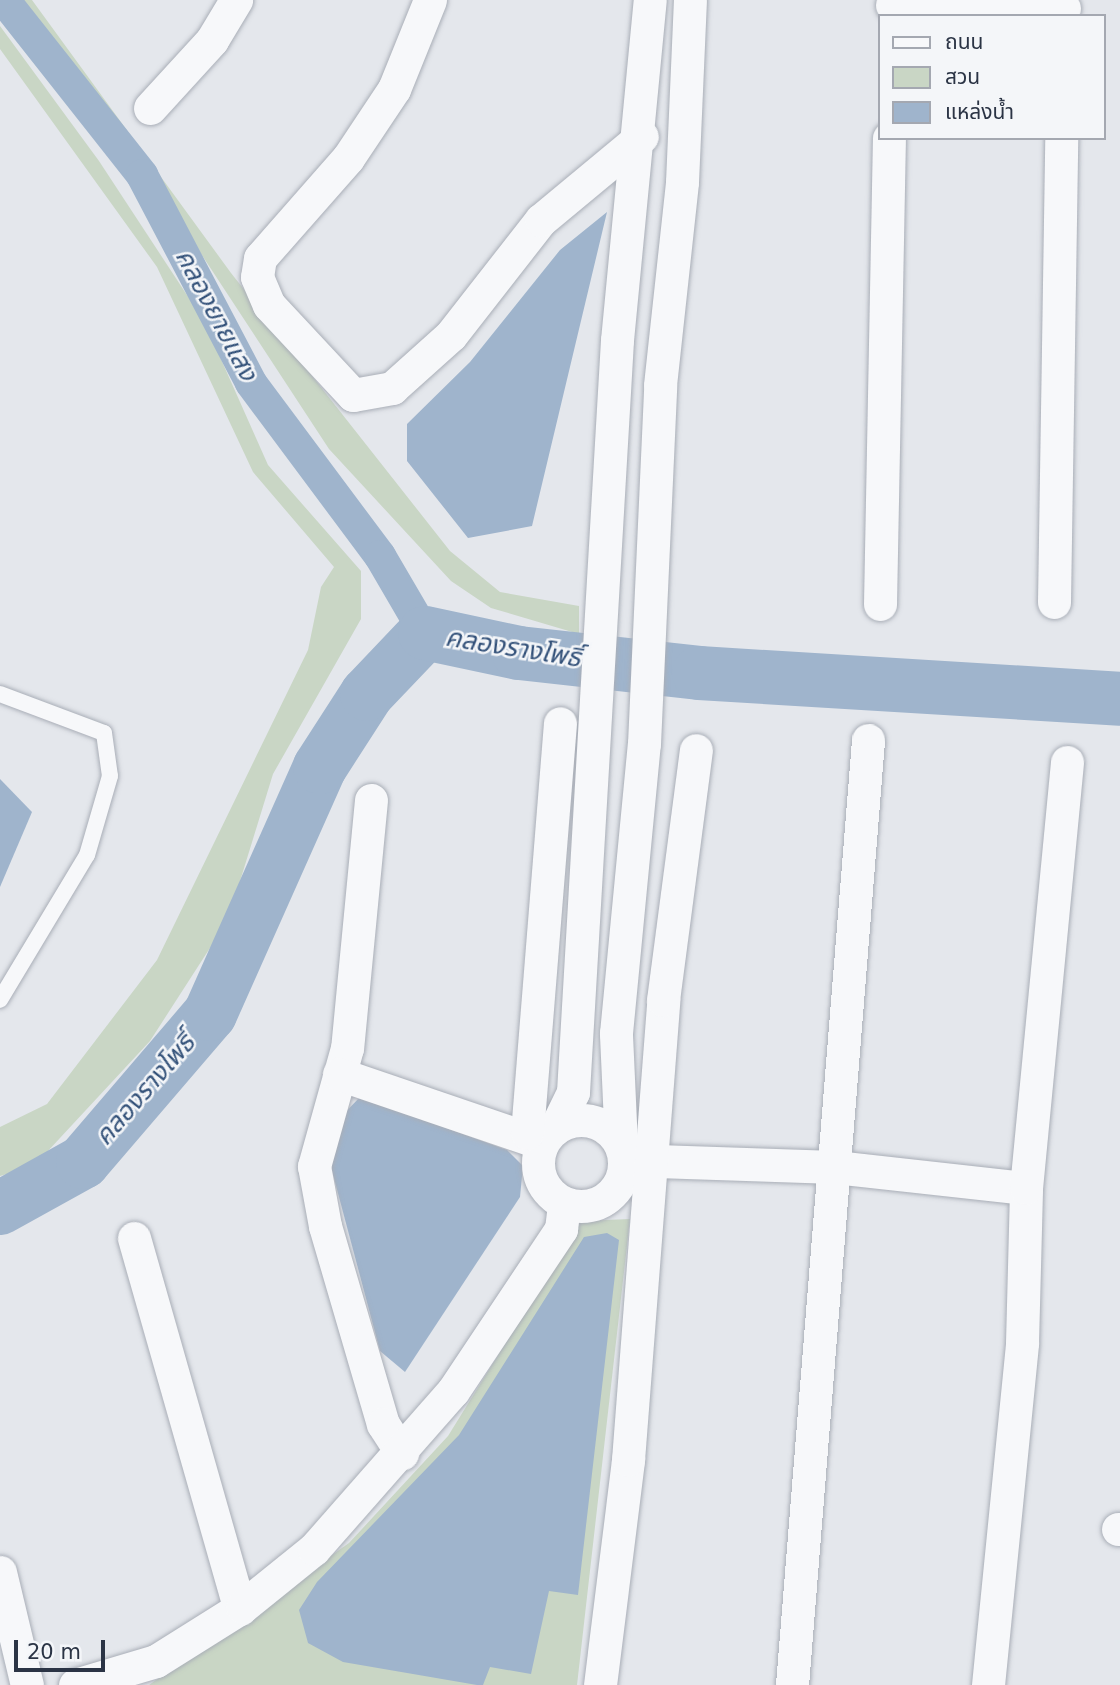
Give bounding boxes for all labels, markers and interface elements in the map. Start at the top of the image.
legend [878,14,1106,140]
text: ถนน [945,30,983,54]
text: สวน [945,65,980,89]
text: แหล่งน้ำ [945,100,1014,124]
water label: คลองยายแสง [168,244,264,386]
water label: คลองรางโพธิ์ [443,622,583,674]
water label: คลองรางโพธิ์ [88,1028,202,1152]
scale bar [18,1626,108,1670]
text: 20 m [27,1640,81,1664]

